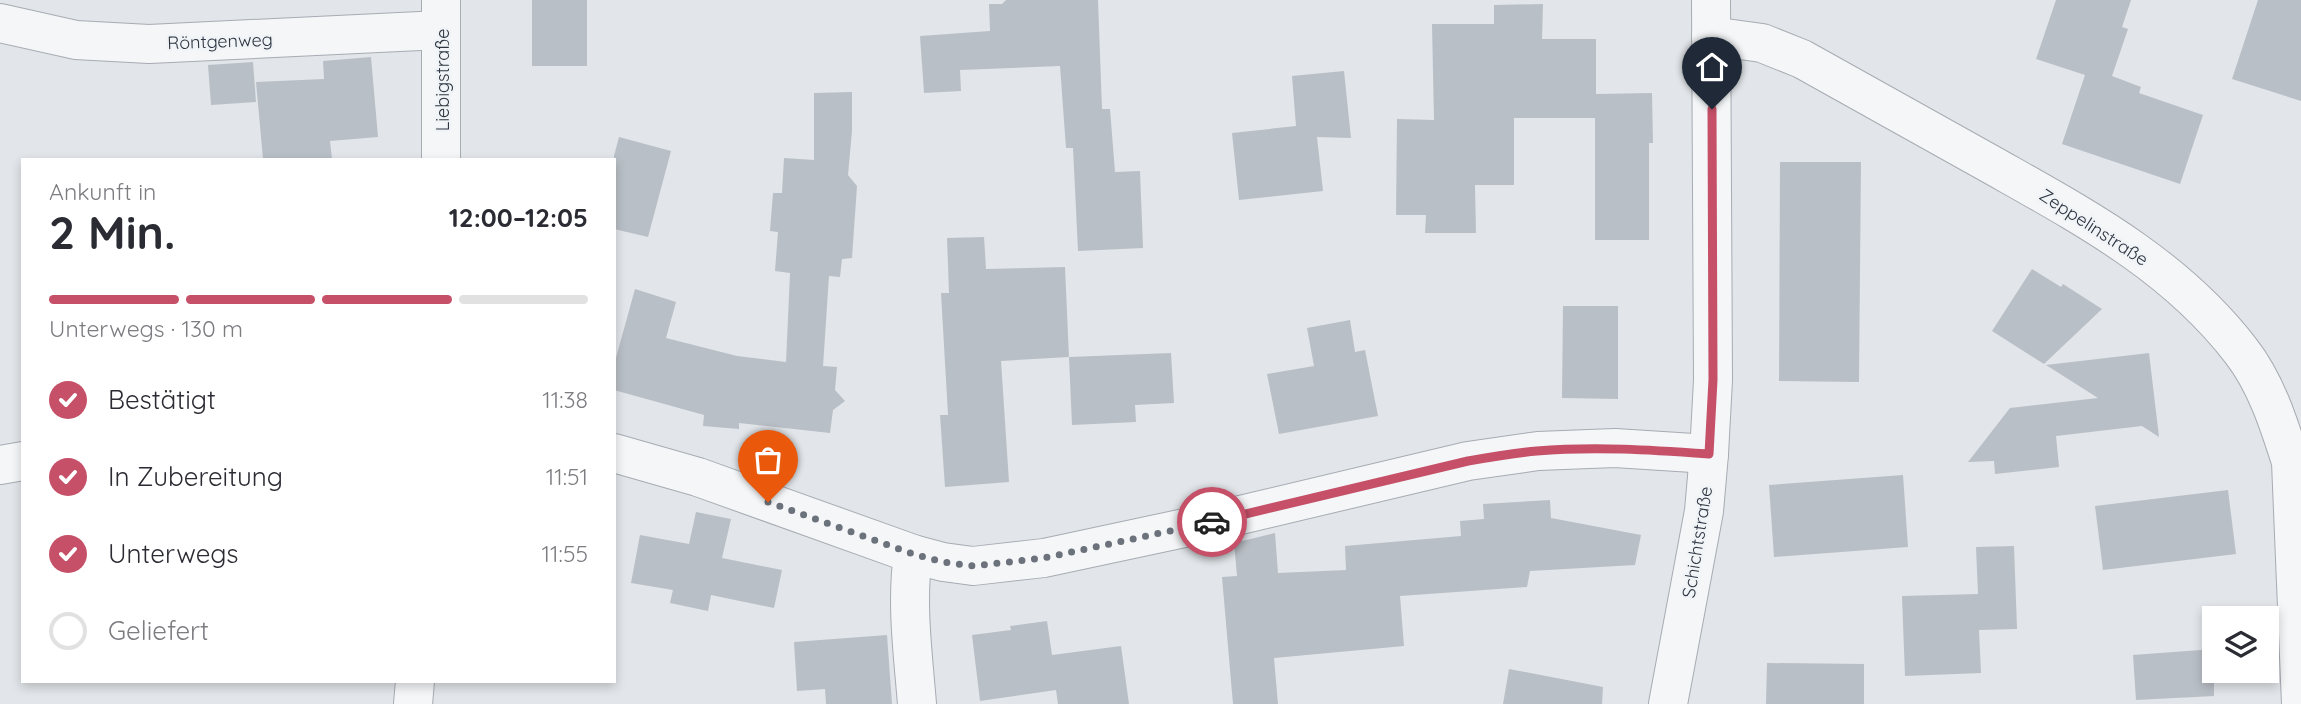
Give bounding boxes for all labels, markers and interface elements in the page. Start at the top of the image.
street label: Röntgenweg [167,28,273,54]
street label: Liebigstraße [431,29,454,131]
pin [1682,37,1742,109]
icon: home [1693,48,1731,86]
text: Ankunft in [49,177,156,206]
street label: Zeppelinstraße [2035,183,2153,271]
text: 12:00–12:05 [449,201,588,234]
text: 2 Min. [49,203,175,261]
text: Unterwegs · 130 m [49,314,243,343]
icon: check [49,381,87,419]
text: Bestätigt [108,383,216,416]
text: 11:38 [542,385,588,414]
pin [738,430,798,502]
icon: bag [749,441,787,479]
icon: check [49,458,87,496]
text: In Zubereitung [108,460,283,493]
text: 11:51 [546,462,588,491]
street label: Schichtstraße [1677,485,1717,599]
courier [1177,487,1247,557]
icon: car [1193,503,1231,541]
icon: check [49,535,87,573]
text: Unterwegs [108,537,239,570]
text: 11:55 [542,539,588,568]
map controls [2202,606,2279,683]
button: layers [2202,606,2279,683]
text: Geliefert [108,614,209,647]

